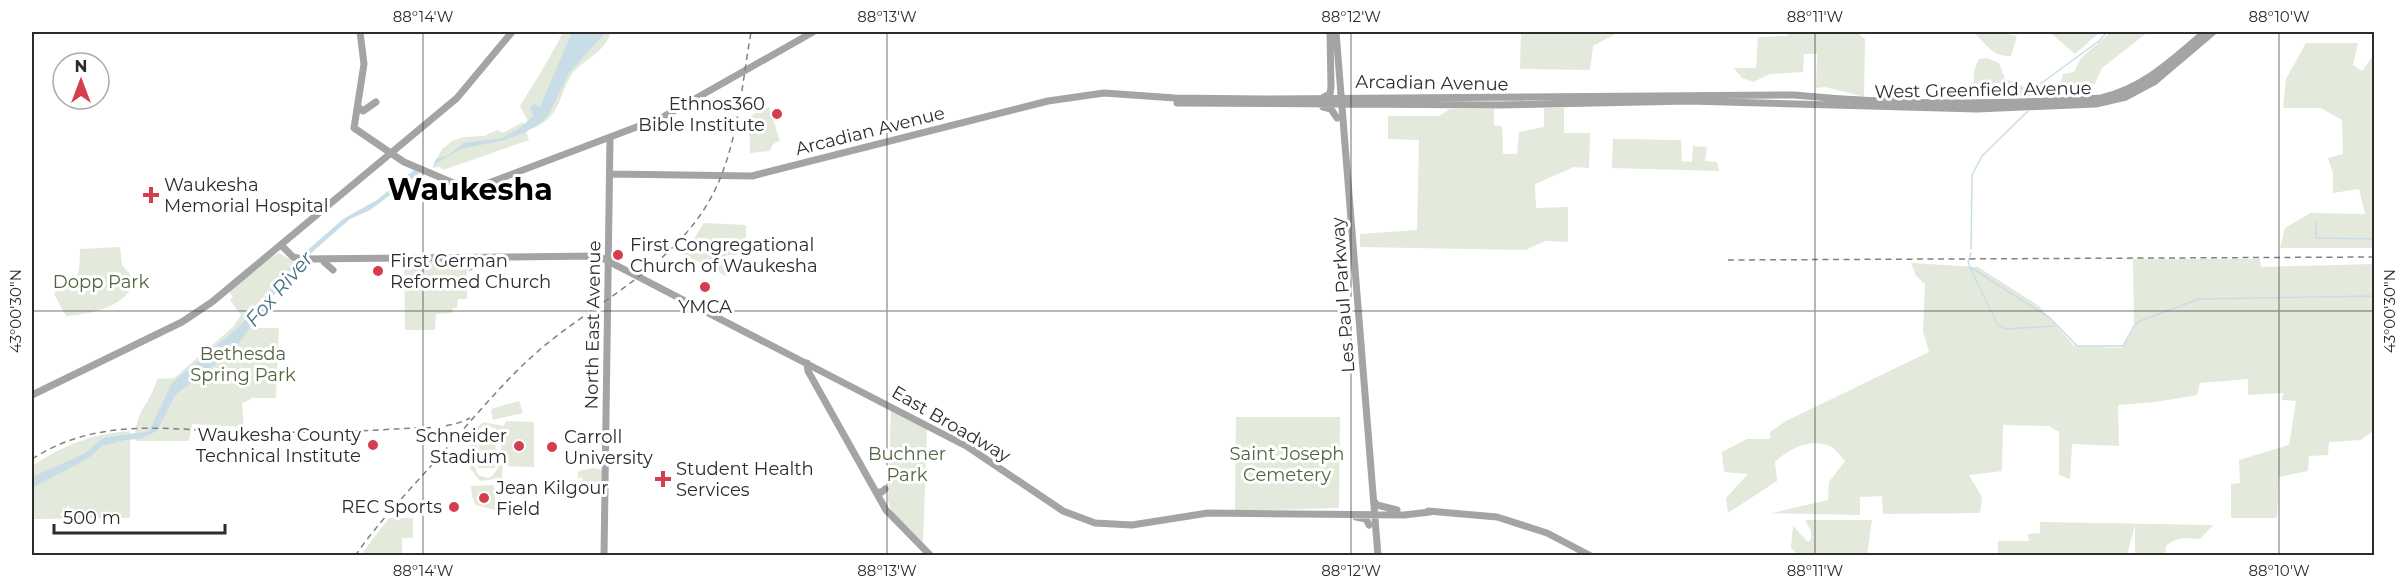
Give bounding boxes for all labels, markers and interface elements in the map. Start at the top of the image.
text: 88°14'W [393,7,454,26]
text: 88°13'W [857,7,917,26]
text: 88°12'W [1321,7,1381,26]
text: 88°11'W [1787,7,1844,26]
text: 88°10'W [2248,7,2310,26]
north arrow [51,51,111,111]
text: N [75,57,87,76]
street label: Arcadian Avenue [1355,71,1509,95]
street label: West Greenfield Avenue [1874,77,2092,103]
place label: Ethnos360 Bible Institute [638,93,765,136]
street label: Arcadian Avenue [793,102,947,160]
marker: Ethnos360 Bible Institute [770,107,784,121]
district label: Waukesha [387,171,553,208]
place label: Waukesha Memorial Hospital [164,174,329,217]
marker: Waukesha Memorial Hospital [142,186,160,204]
street label: Les Paul Parkway [1327,216,1359,374]
place label: First Congregational Church of Waukesha [630,234,818,277]
street label: North East Avenue [581,240,605,410]
water label: Fox River [240,246,319,331]
marker: First Congregational Church of Waukesha [611,248,625,262]
place label: First German Reformed Church [390,250,551,293]
marker: First German Reformed Church [371,264,385,278]
text: 43°00'30"N [6,269,25,353]
text: 43°00'30"N [2380,269,2399,353]
park label: Dopp Park [53,271,149,293]
marker: YMCA [698,280,712,294]
place label: YMCA [678,296,732,318]
park label: Bethesda Spring Park [190,343,296,386]
street label: East Broadway [888,381,1014,467]
place label: Waukesha County Technical Institute [196,424,361,467]
place label: Schneider Stadium [416,425,507,468]
place label: Carroll University [564,426,653,469]
marker: Waukesha County Technical Institute [366,438,380,452]
marker: Schneider Stadium [512,439,526,453]
marker: Carroll University [545,440,559,454]
park label: Buchner Park [868,443,946,486]
park label: Saint Joseph Cemetery [1229,443,1345,486]
place label: Student Health Services [676,458,814,501]
marker: Student Health Services [654,470,672,488]
place label: Jean Kilgour Field [495,477,609,520]
marker: Jean Kilgour Field [477,491,491,505]
place label: REC Sports [341,496,442,518]
scale bar [54,497,225,535]
marker: REC Sports [447,500,461,514]
text: 500 m [63,507,121,529]
text: 88°14'W [393,561,454,580]
text: 88°13'W [857,561,917,580]
text: 88°12'W [1321,561,1381,580]
text: 88°11'W [1787,561,1844,580]
text: 88°10'W [2248,561,2310,580]

